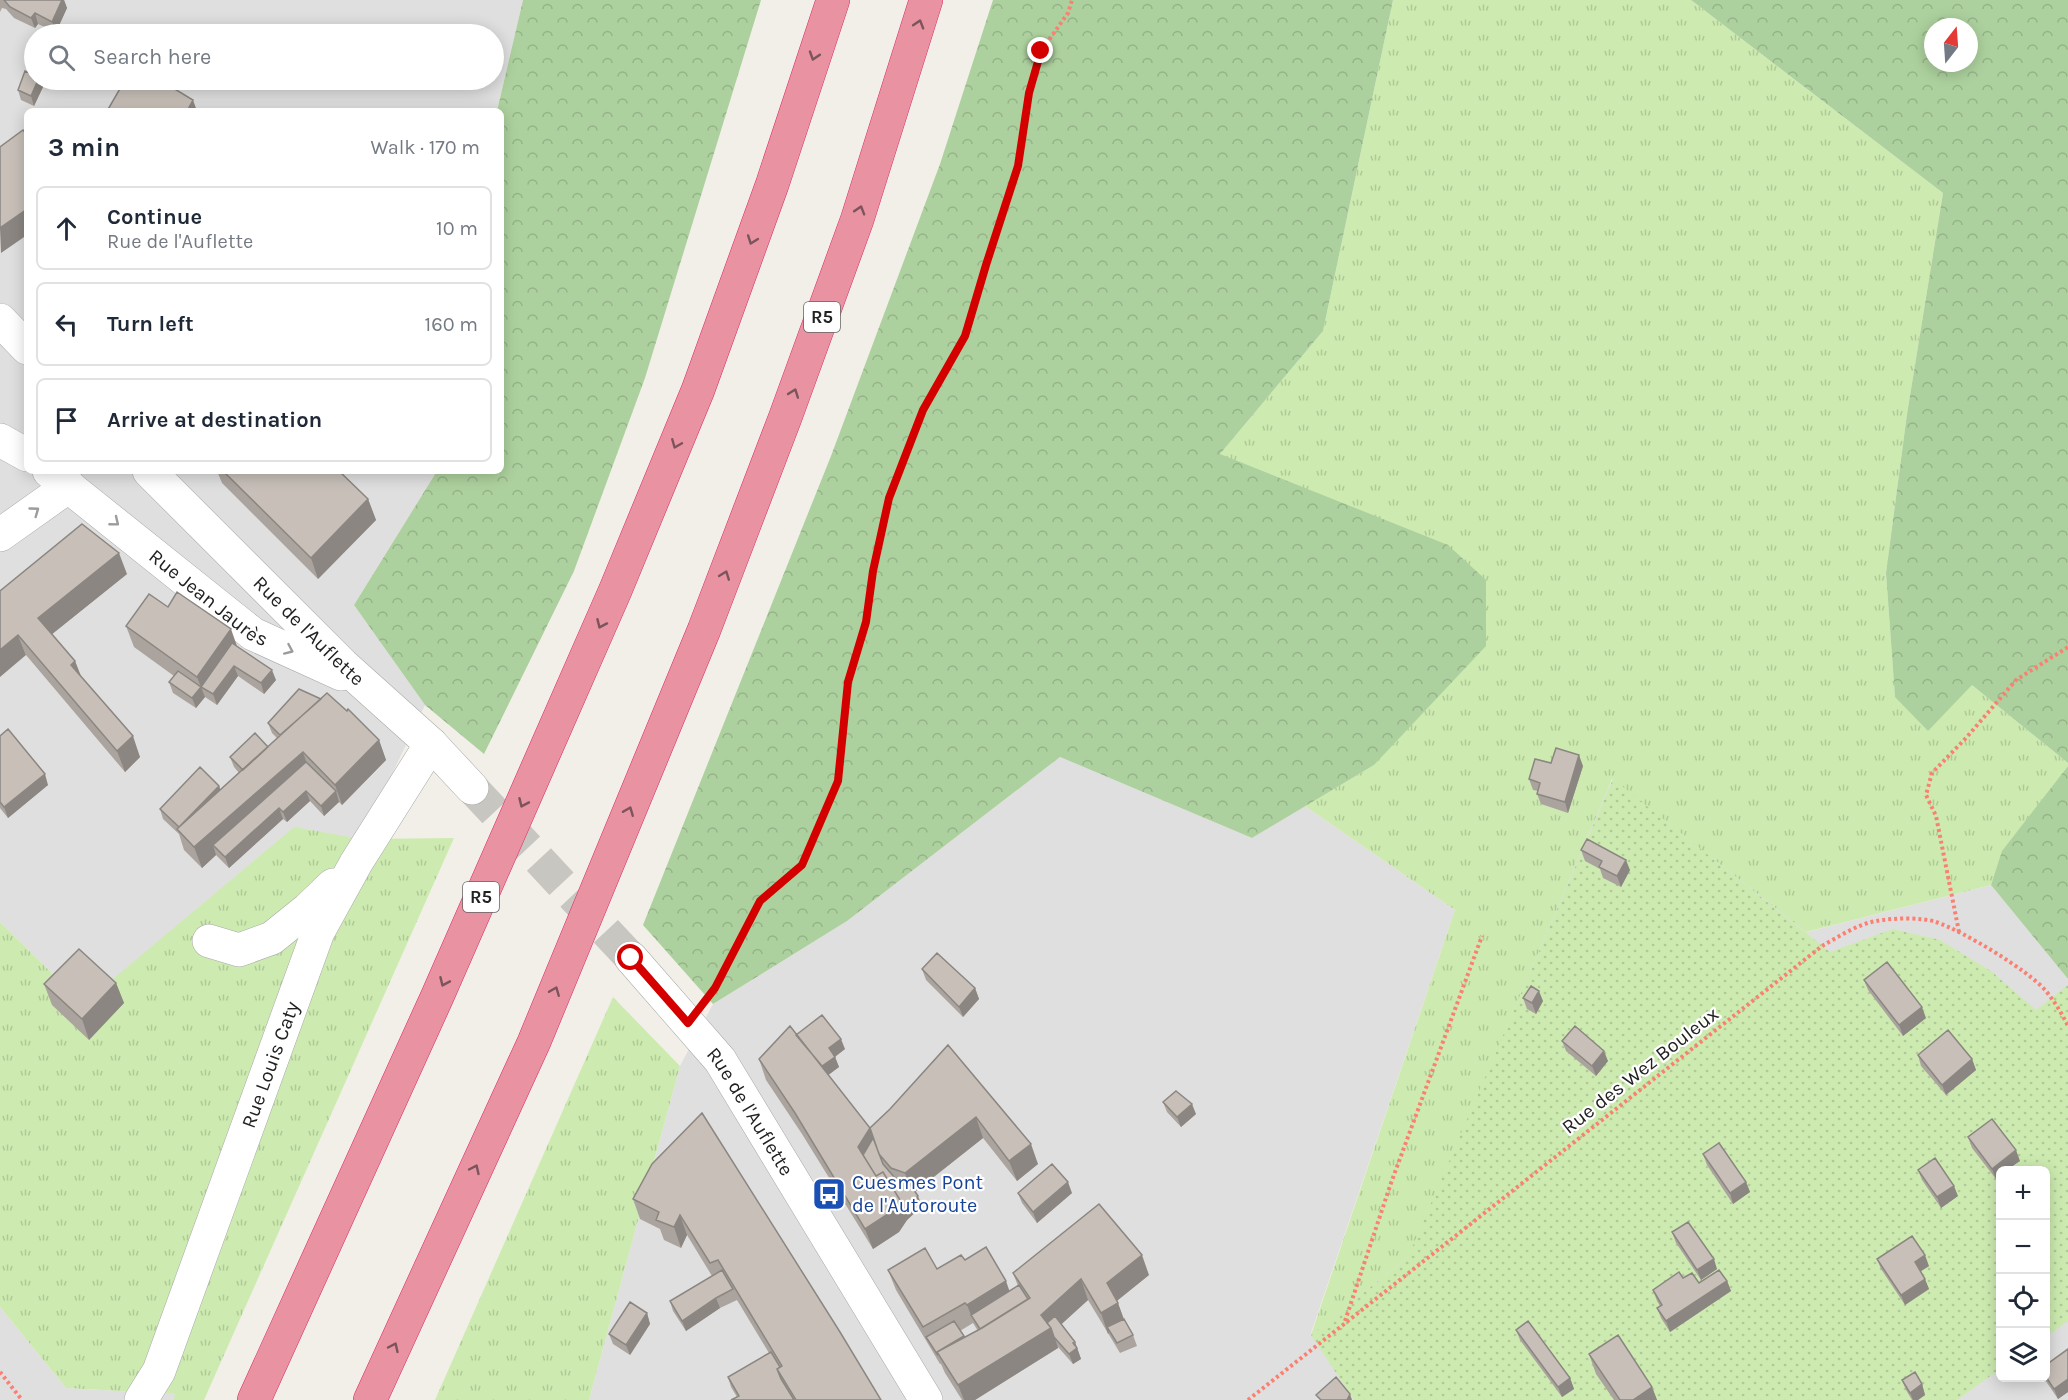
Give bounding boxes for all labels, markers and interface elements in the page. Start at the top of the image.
north arrow [1924,18,1978,72]
one-way arrow [912,19,924,30]
search box [24,24,504,90]
route end [1027,37,1053,63]
icon: search [45,41,78,74]
text: Search here [93,44,211,70]
one-way arrow [809,50,822,61]
text: 3 min [48,132,120,163]
text: Walk · 170 m [370,136,480,159]
text: Continue [107,204,202,230]
one-way arrow [853,205,865,216]
icon: ahead [50,212,83,245]
text: 10 m [436,217,478,240]
text: Rue de l'Auflette [107,230,253,253]
one-way arrow [746,234,759,245]
road number: R5 [804,302,840,332]
icon: left [50,308,83,341]
text: Turn left [107,311,194,337]
text: 160 m [425,313,478,336]
one-way arrow [787,388,799,399]
icon: arrive [50,404,83,437]
text: Arrive at destination [107,407,322,433]
one-way arrow [671,438,683,449]
one-way arrow [28,507,39,518]
one-way arrow [108,515,119,526]
street label: Rue Jean Jaurès [144,545,271,651]
street label: Rue de l'Auflette [249,571,369,691]
one-way arrow [717,571,730,581]
one-way arrow [596,618,608,629]
one-way arrow [282,642,293,654]
one-way arrow [518,797,530,808]
one-way arrow [622,806,634,817]
road number: R5 [463,882,499,912]
route start [617,944,643,970]
one-way arrow [440,975,452,986]
one-way arrow [548,987,560,998]
street label: Rue Louis Caty [237,998,304,1131]
street label: Rue des Wez Bouleux [1557,1002,1723,1139]
street label: Rue de l'Auflette [702,1043,798,1180]
one-way arrow [468,1165,480,1176]
map controls [1996,1166,2050,1382]
button: + [1996,1166,2050,1220]
place label: Cuesmes Pont de l'Autoroute [852,1171,983,1217]
bus stop icon: Cuesmes Pont de l'Autoroute [811,1176,847,1212]
button: − [1996,1220,2050,1274]
button: locate [1996,1274,2050,1328]
button: layers [1996,1328,2050,1382]
one-way arrow [387,1342,399,1353]

